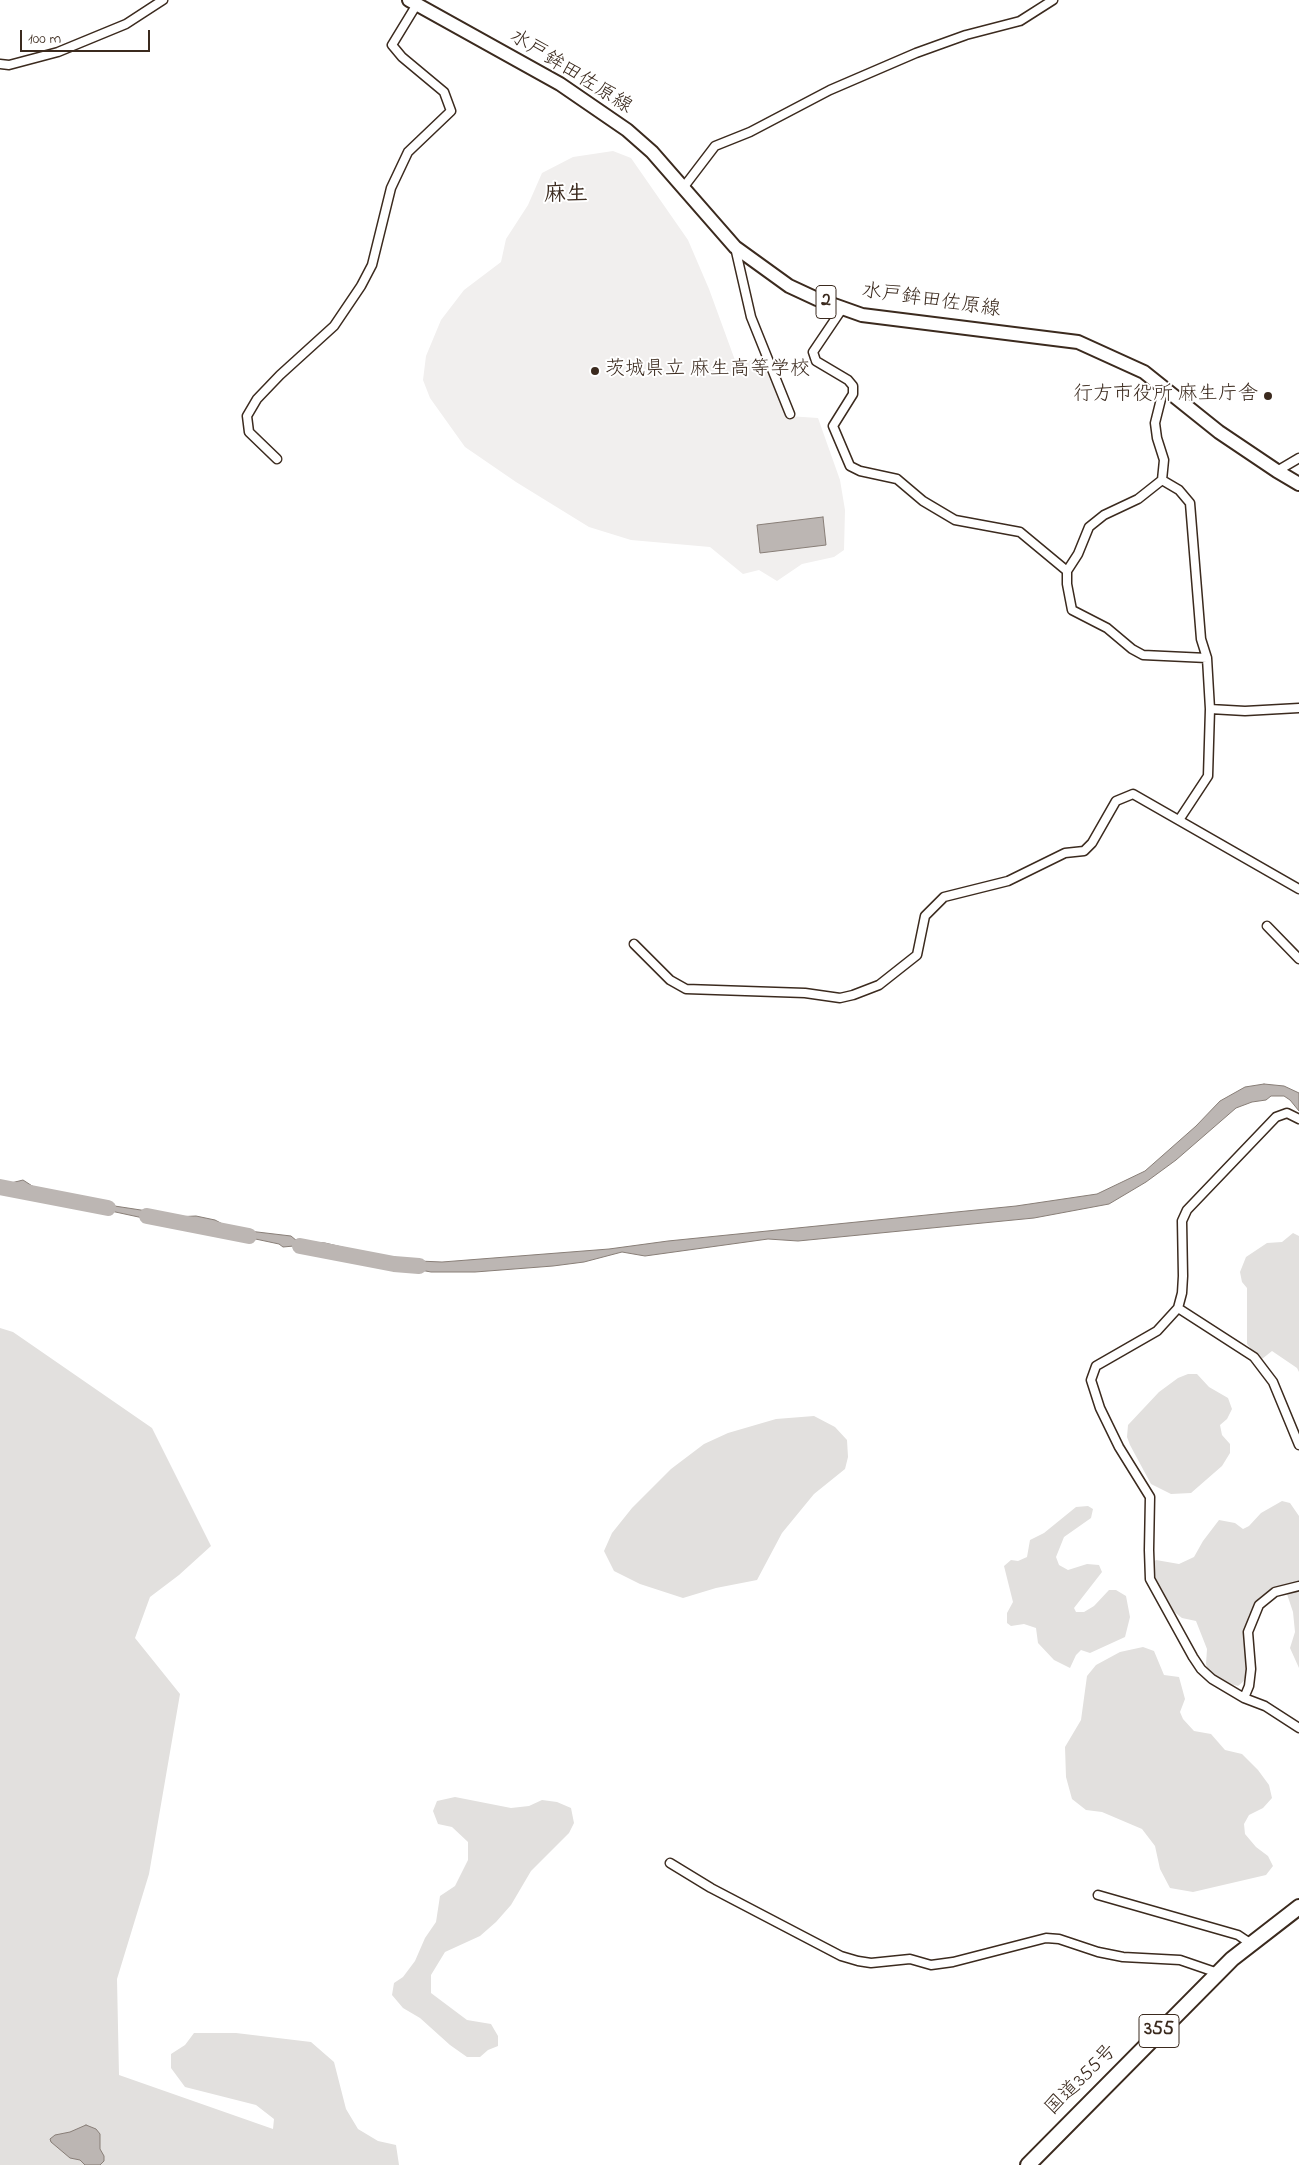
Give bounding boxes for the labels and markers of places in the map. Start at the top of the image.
place label: 茨城県立 麻生高等学校 [605,359,810,383]
marker: 茨城県立 麻生高等学校 [589,365,601,377]
place label: 行方市役所 麻生庁舎 [1073,384,1258,408]
marker: 行方市役所 麻生庁舎 [1262,390,1274,402]

